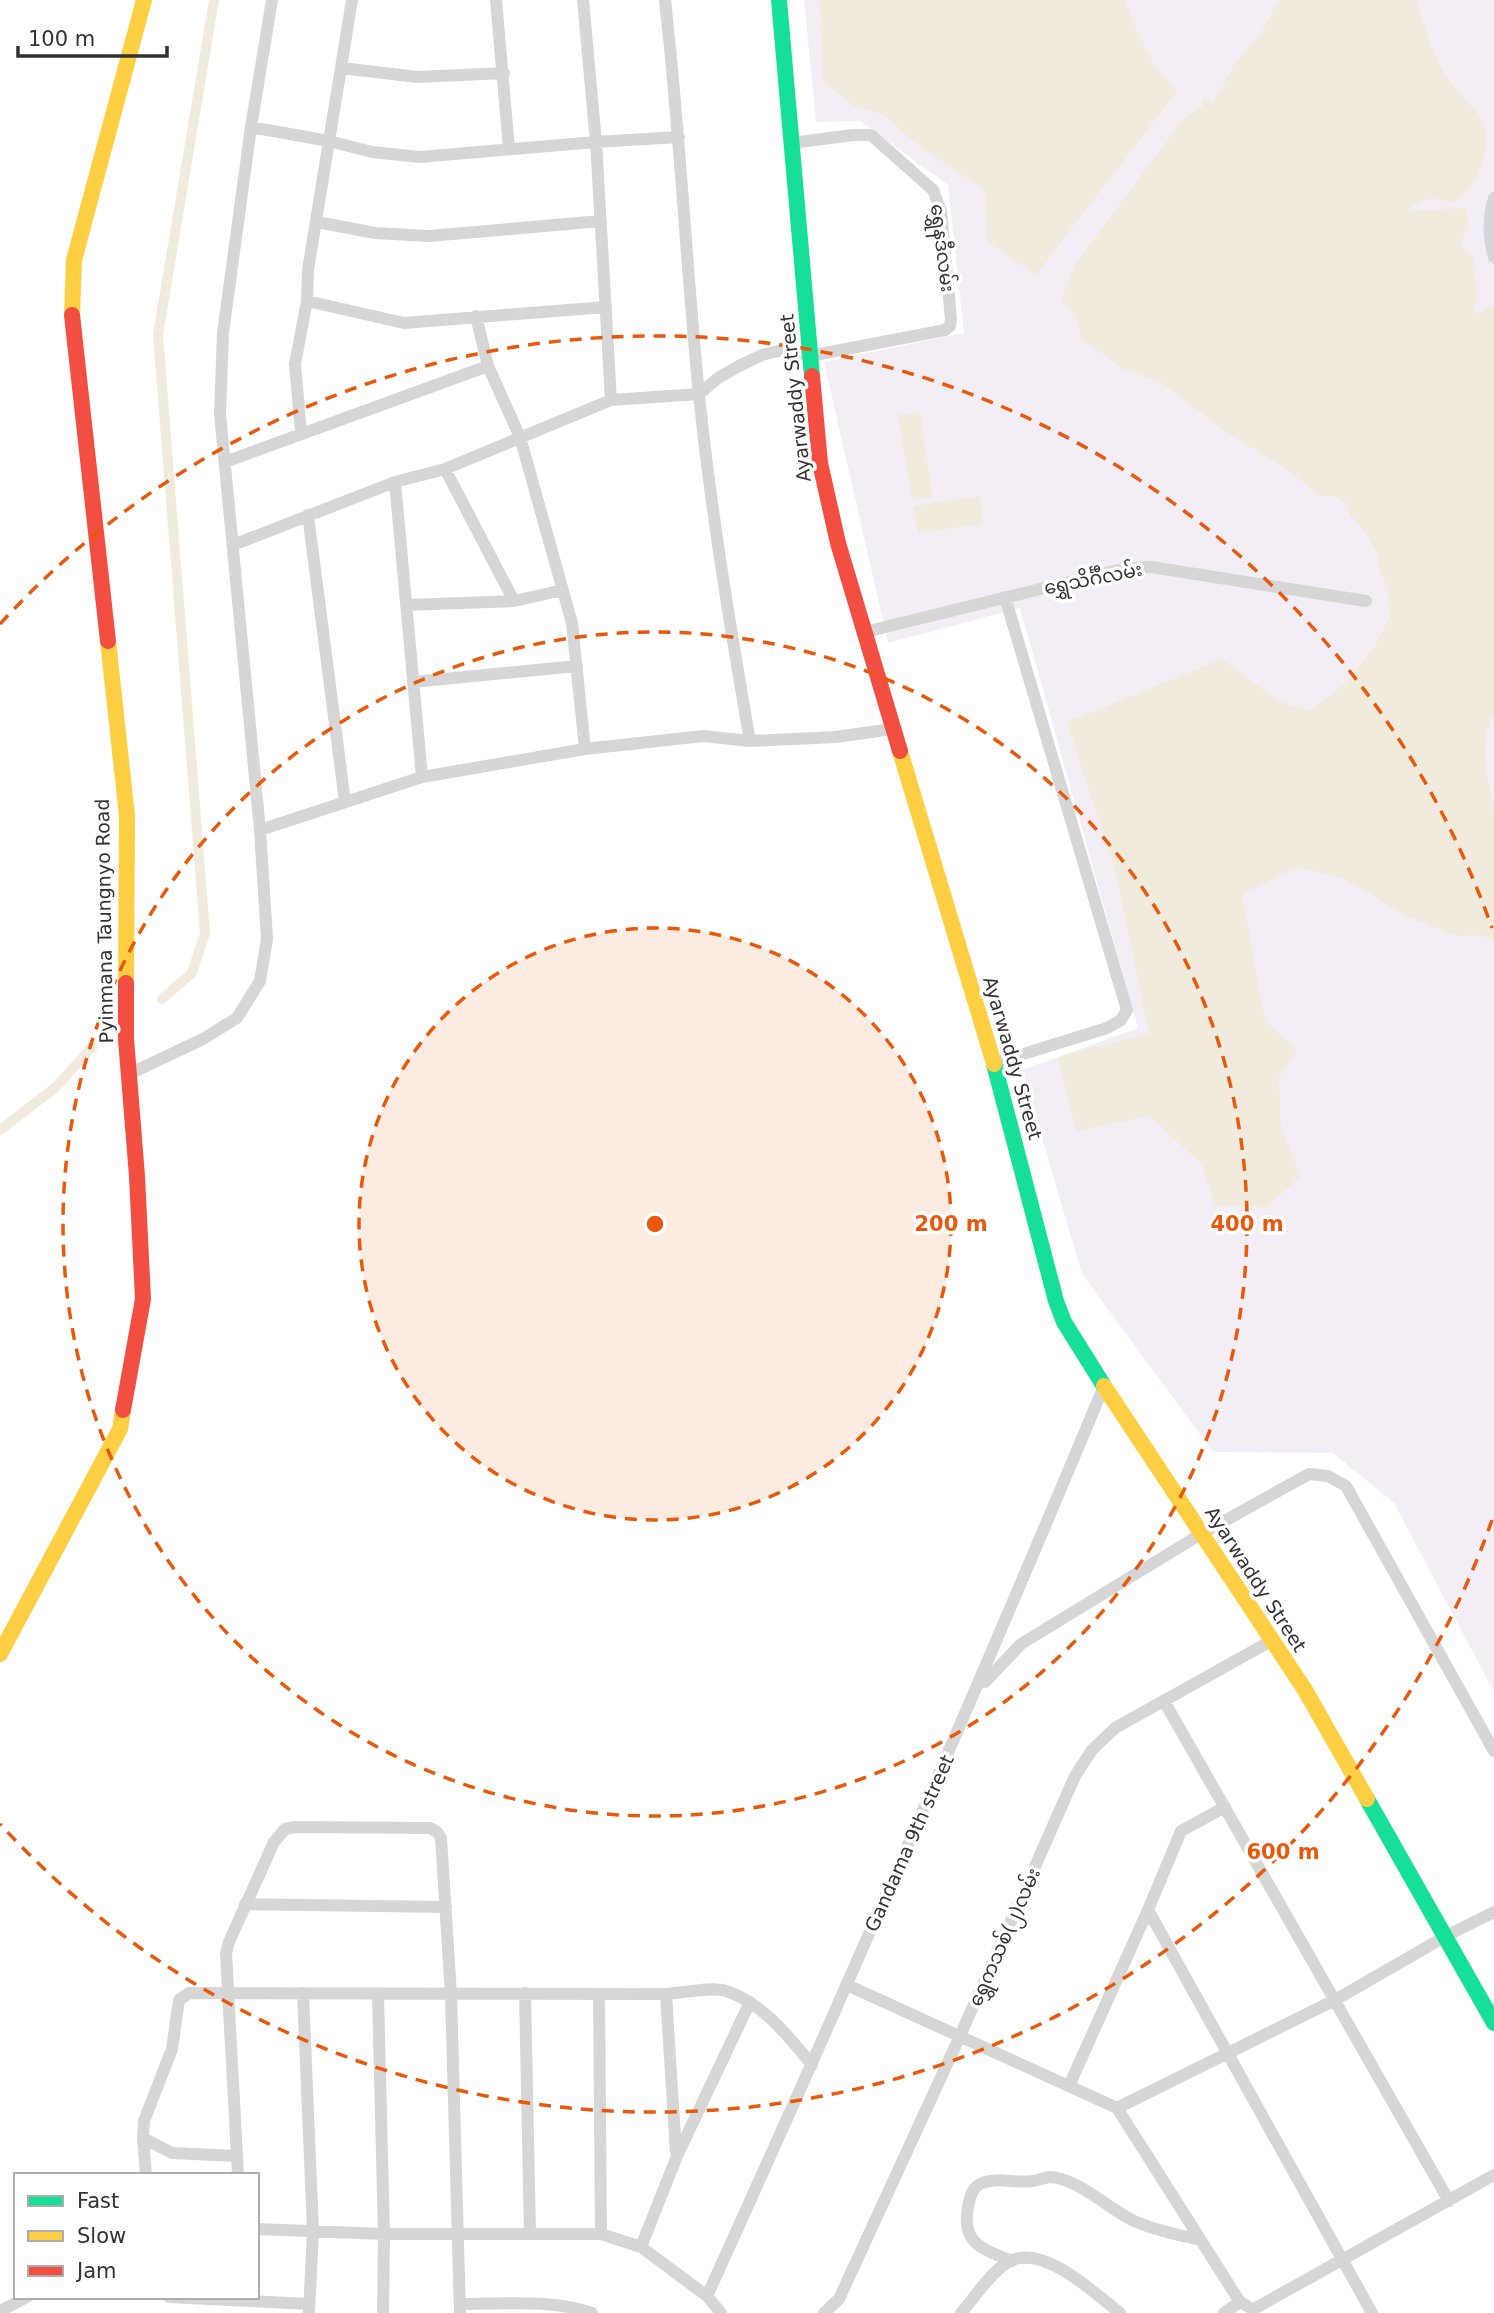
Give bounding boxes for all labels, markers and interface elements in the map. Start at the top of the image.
scale bar [18,14,166,58]
text: 100 m [28,27,95,51]
street label: ရွှေနဒီလမ်း [922,202,962,294]
street label: Ayarwaddy Street [775,313,815,483]
street label: ရွှေသိင်္ဂီလမ်း [1041,555,1145,603]
street label: Pyinmana Taungnyo Road [91,798,117,1044]
street label: Ayarwaddy Street [979,974,1047,1142]
centre of rings [643,1212,667,1236]
text: 200 m [914,1212,988,1236]
text: 400 m [1210,1212,1284,1236]
street label: Ayarwaddy Street [1201,1502,1311,1656]
street label: Gandama 9th street [860,1751,958,1935]
text: 600 m [1246,1840,1320,1864]
street label: ရွှေကသစ်(၂)လမ်း [961,1863,1049,2012]
legend [14,2173,259,2299]
text: Fast [77,2189,119,2213]
text: Slow [77,2224,126,2248]
text: Jam [75,2259,117,2283]

